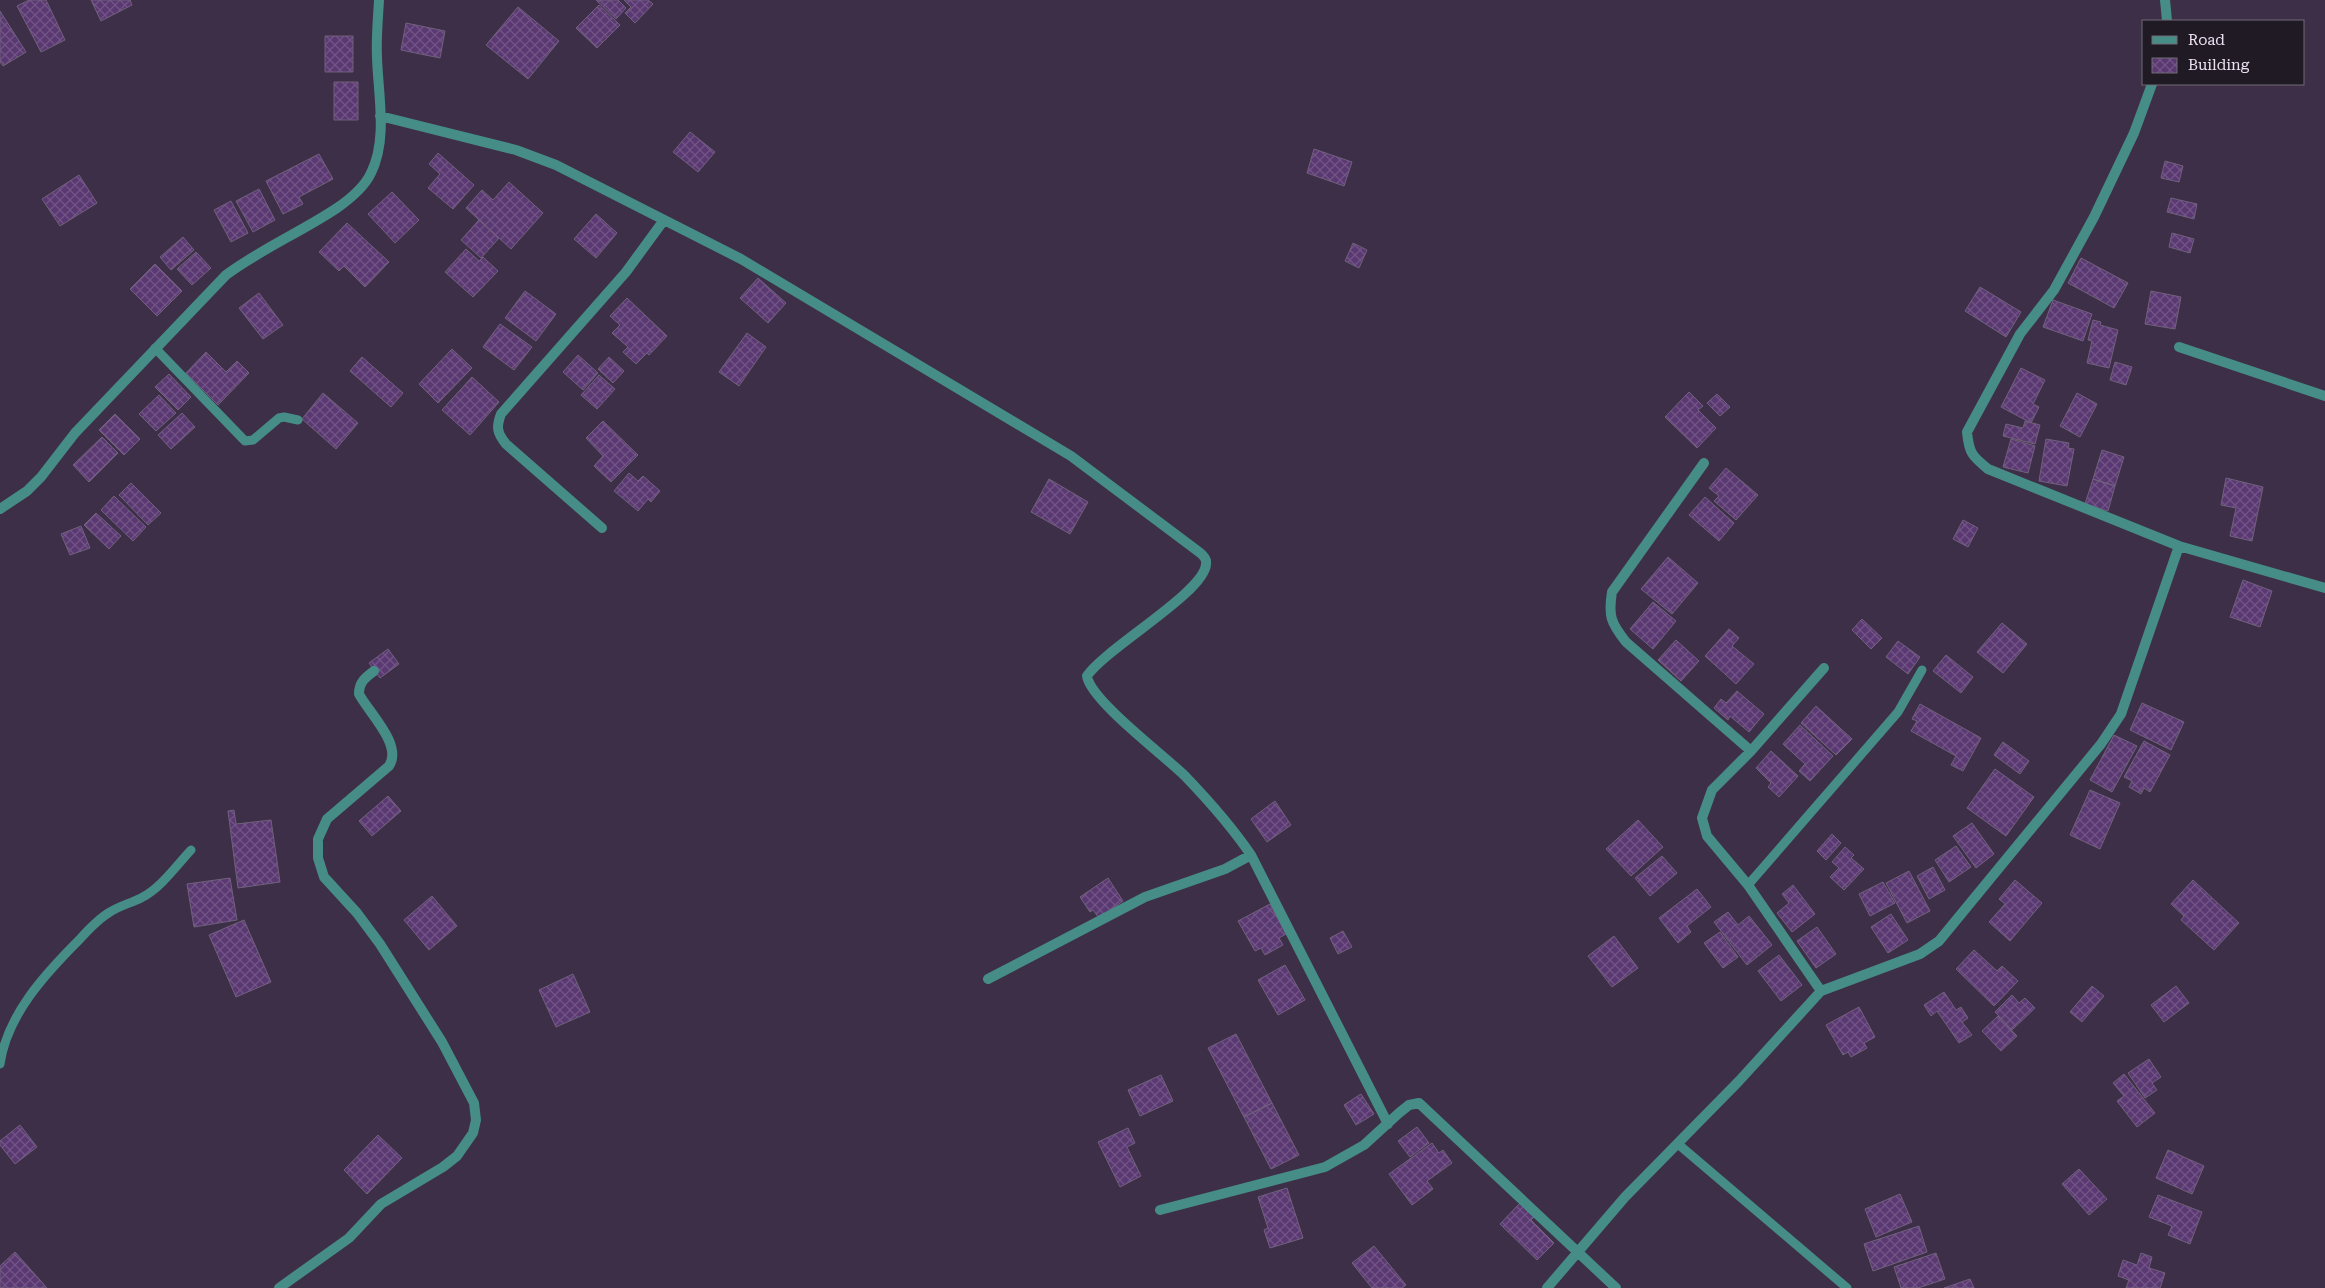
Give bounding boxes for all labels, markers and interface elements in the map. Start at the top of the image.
legend [2142,20,2305,85]
text: Road [2188,31,2225,49]
text: Building [2188,56,2250,74]

